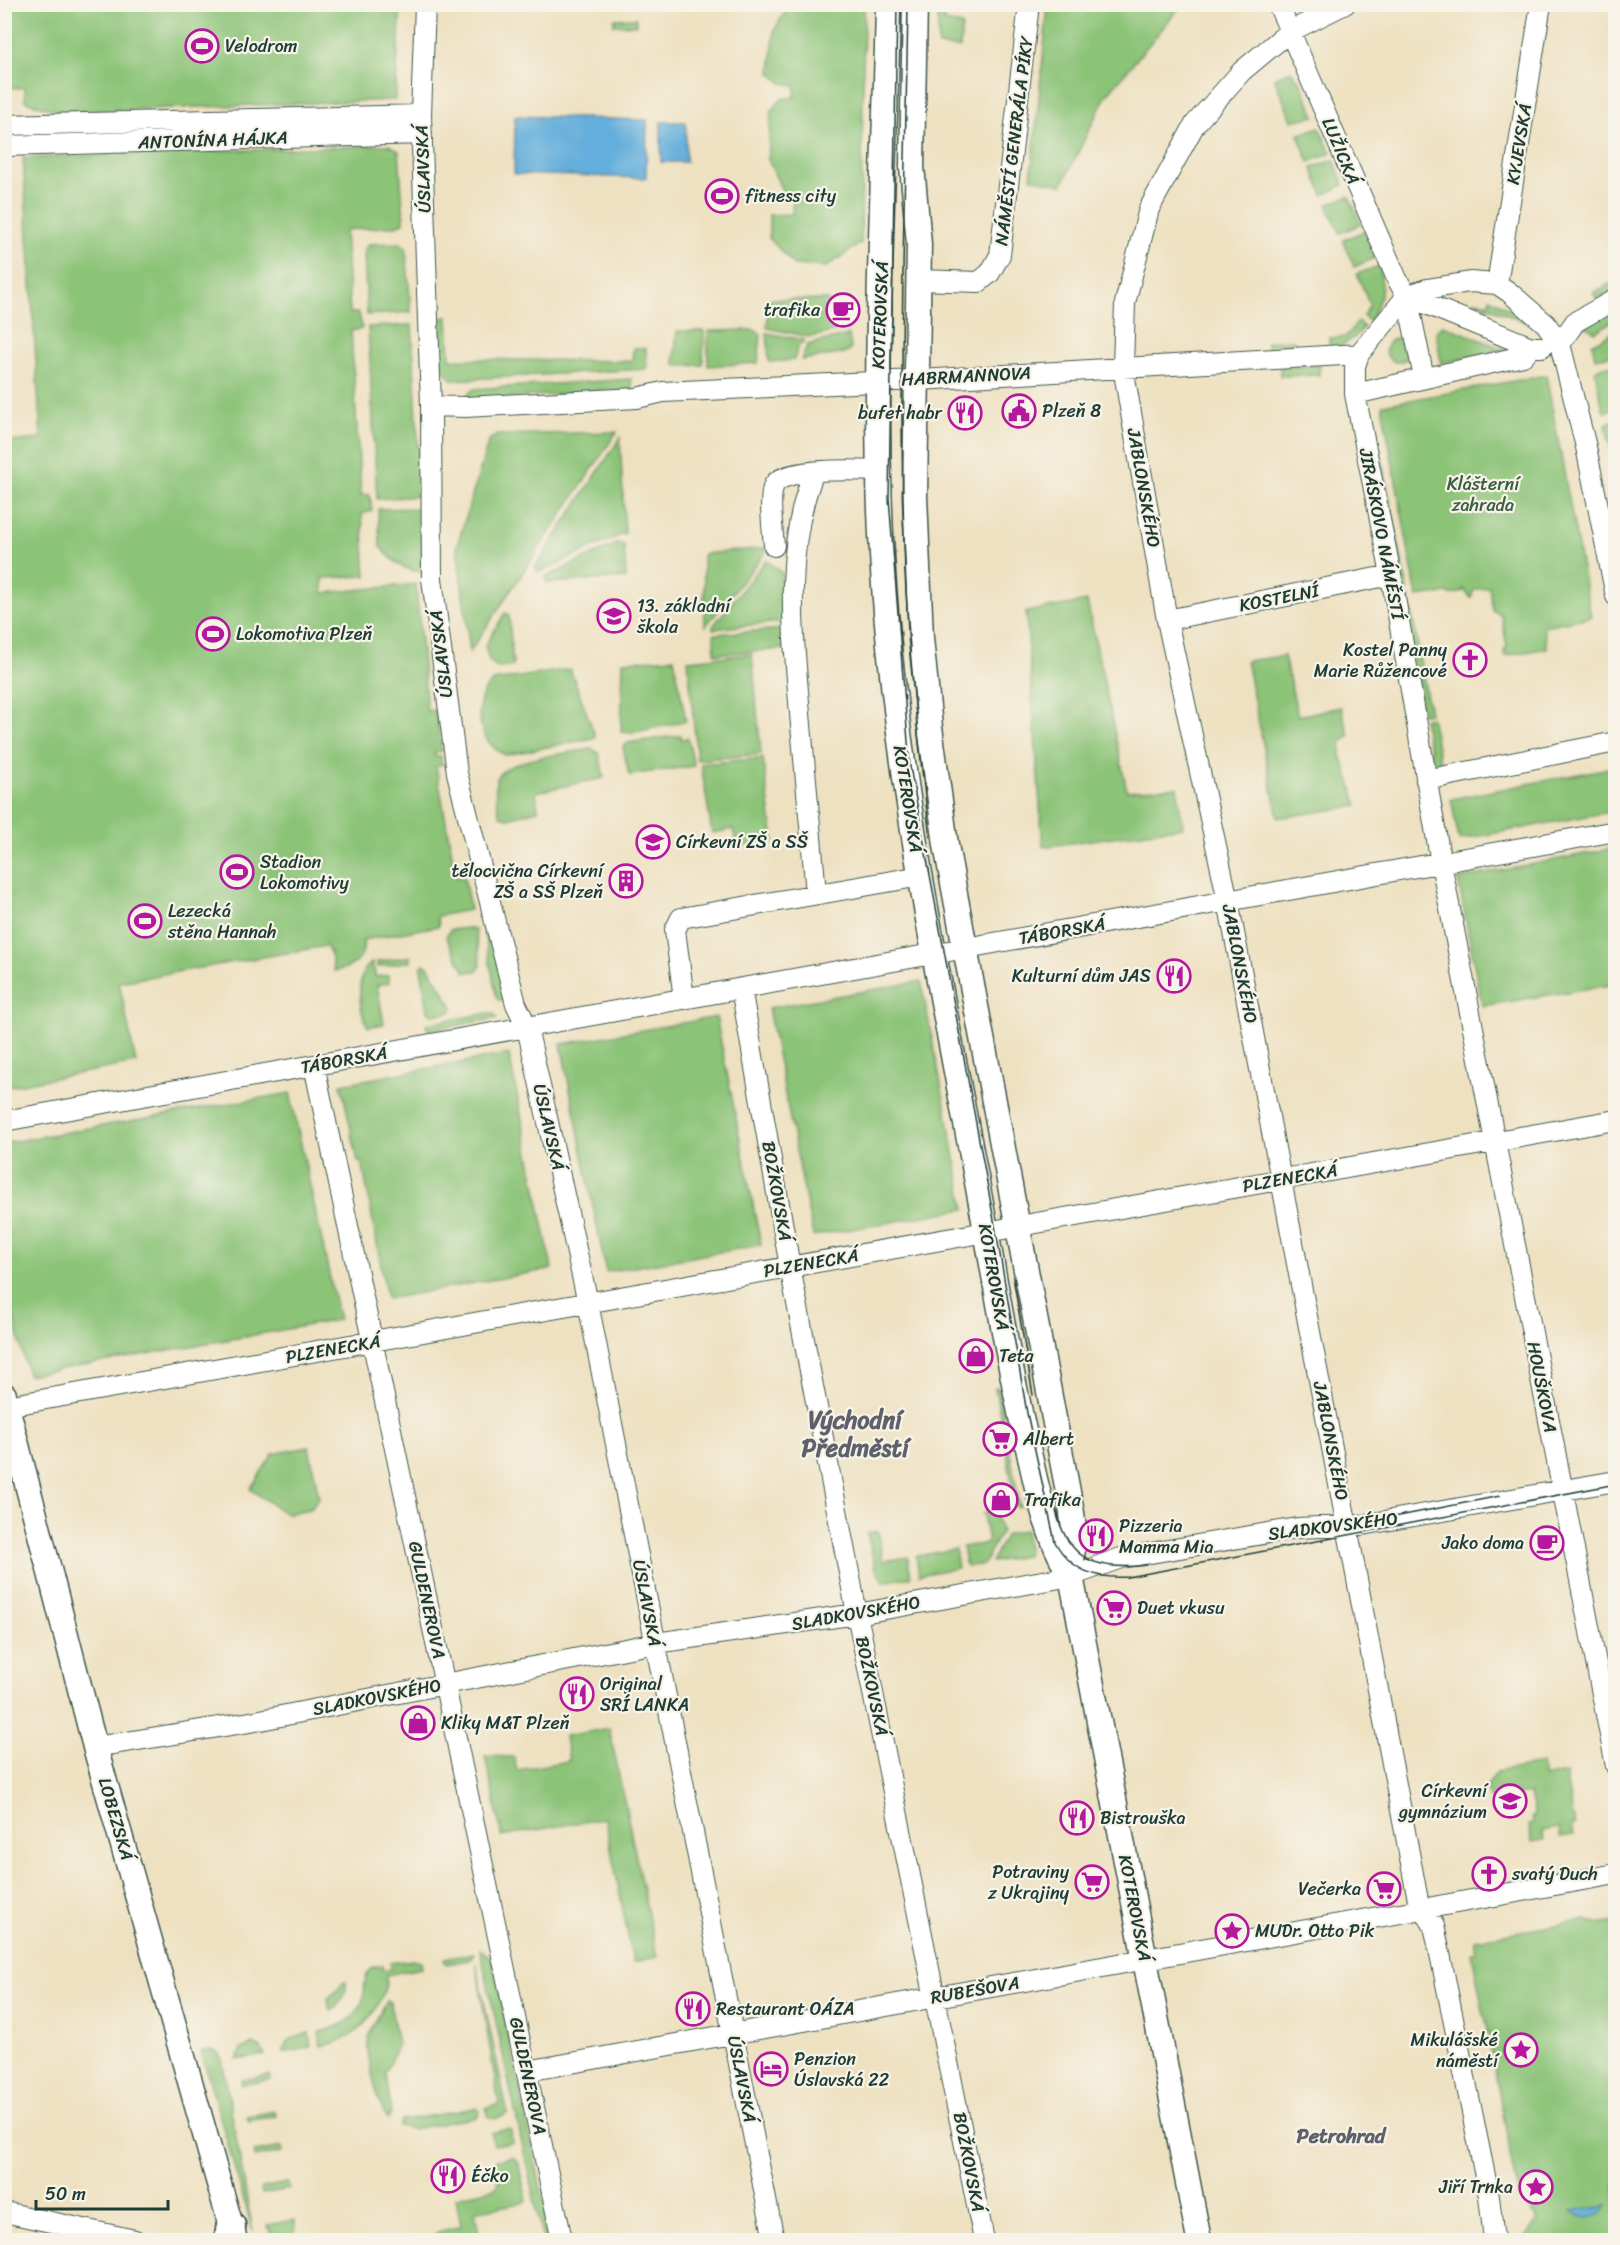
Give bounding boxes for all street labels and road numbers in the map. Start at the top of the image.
street label: NÁMĚSTÍ GENERÁLA PÍKY [985,33,1043,248]
street label: KYJEVSKÁ [1497,99,1542,187]
street label: LUŽICKÁ [1313,112,1370,192]
street label: ANTONÍNA HÁJKA [137,121,288,159]
street label: ÚSLAVSKÁ [405,122,441,214]
street label: KOTEROVSKÁ [862,258,898,370]
street label: HABRMANNOVA [900,357,1032,395]
street label: JABLONSKÉHO [1118,425,1170,550]
street label: JIRÁSKOVO NÁMĚSTÍ [1349,445,1415,624]
street label: KOSTELNÍ [1236,574,1324,621]
street label: ÚSLAVSKÁ [419,606,462,700]
street label: KOTEROVSKÁ [884,743,933,857]
street label: JABLONSKÉHO [1213,901,1267,1026]
street label: TÁBORSKÁ [1016,907,1110,954]
street label: TÁBORSKÁ [298,1036,392,1083]
street label: ÚSLAVSKÁ [524,1080,575,1176]
street label: BOŽKOVSKÁ [752,1138,802,1246]
street label: PLZENECKÁ [1240,1154,1342,1202]
street label: KOTEROVSKÁ [969,1221,1020,1335]
street label: PLZENECKÁ [761,1239,863,1287]
street label: PLZENECKÁ [283,1325,385,1373]
street label: HOUŠKOVA [1517,1339,1567,1435]
street label: JABLONSKÉHO [1304,1378,1358,1503]
street label: SLADKOVSKÉHO [1266,1502,1400,1550]
street label: GULDENEROVA [399,1538,455,1662]
street label: ÚSLAVSKÁ [623,1557,672,1651]
street label: SLADKOVSKÉHO [789,1586,923,1640]
street label: BOŽKOVSKÁ [846,1633,899,1741]
street label: SLADKOVSKÉHO [310,1669,444,1725]
street label: LOBEZSKÁ [89,1774,144,1866]
street label: KOTEROVSKÁ [1109,1852,1161,1966]
street label: RUBEŠOVA [928,1966,1022,2014]
street label: GULDENEROVA [500,2014,556,2138]
street label: ÚSLAVSKÁ [718,2033,767,2127]
street label: BOŽKOVSKÁ [944,2109,995,2217]

